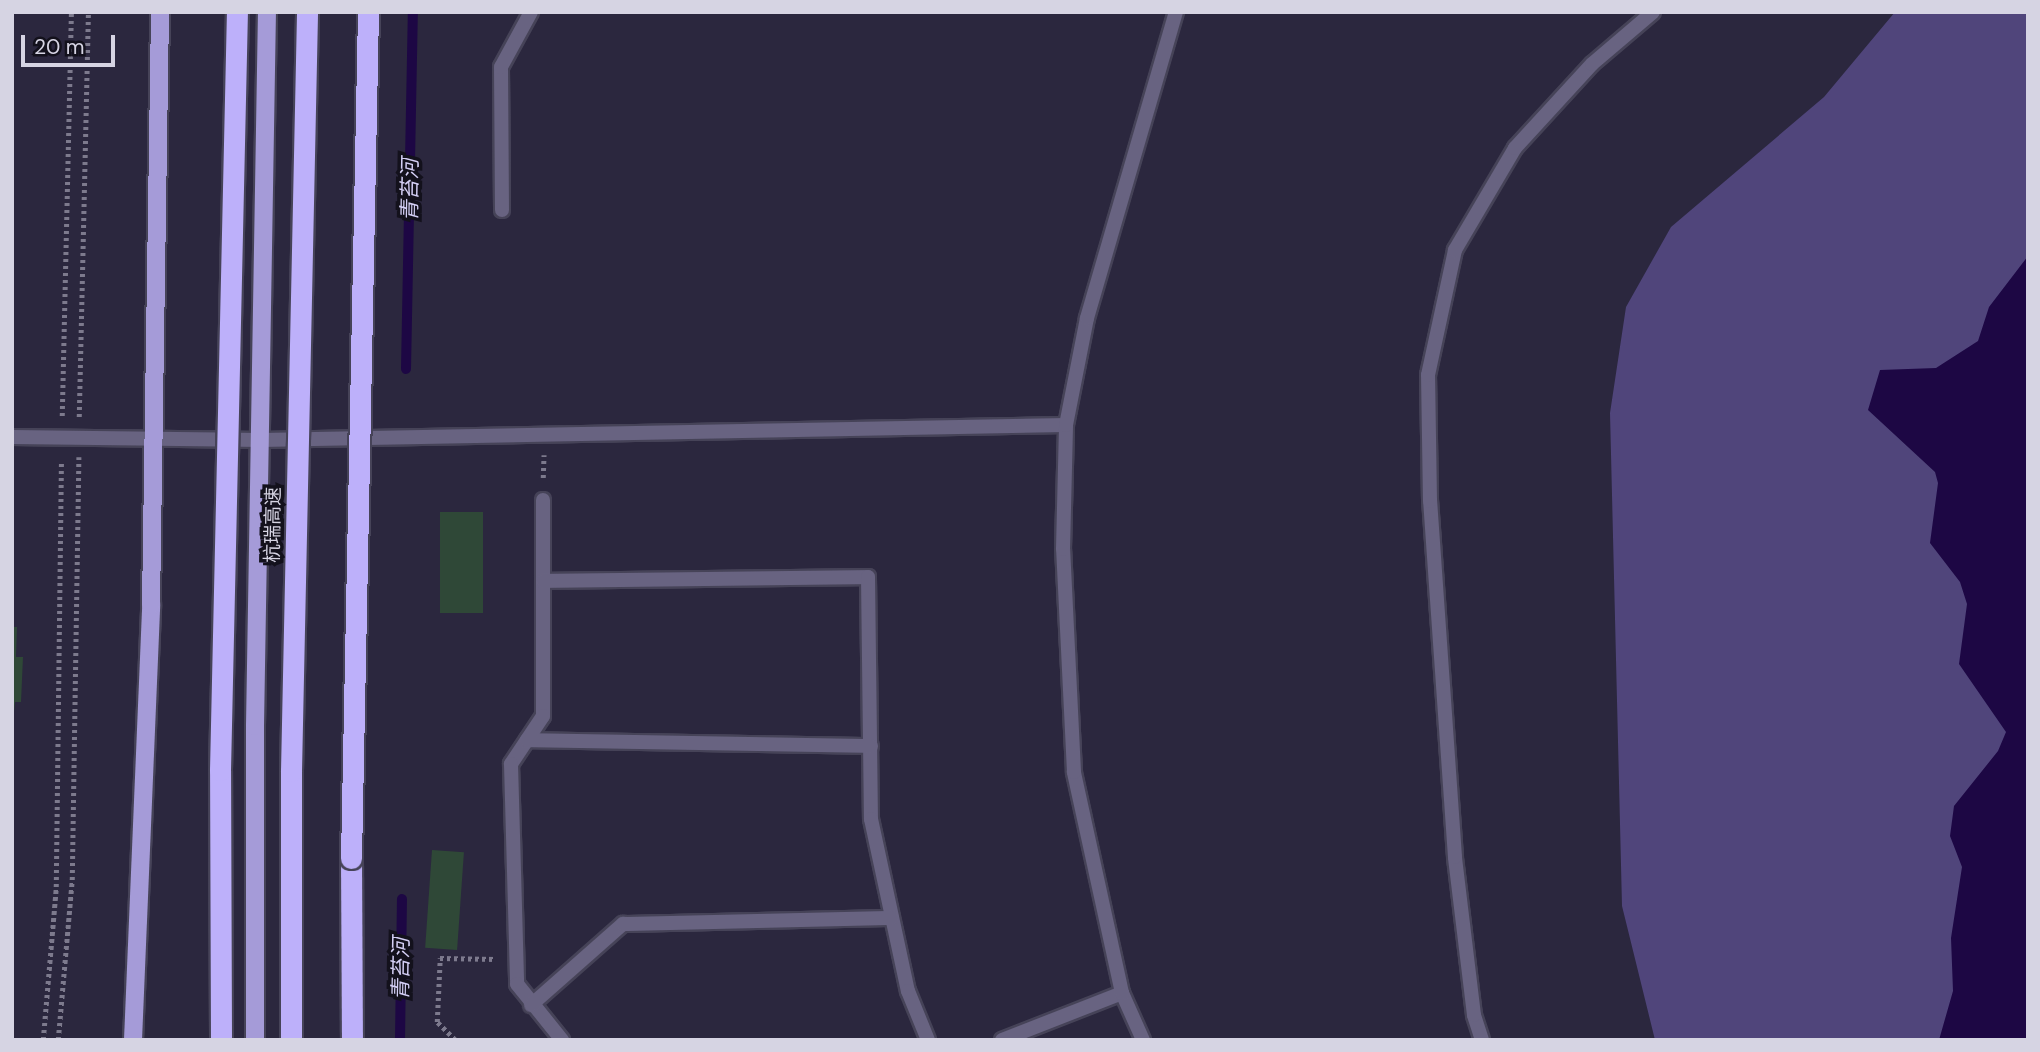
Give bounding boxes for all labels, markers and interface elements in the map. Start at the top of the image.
scale bar [24,21,119,65]
text: 20 m [34,33,85,61]
water label: 青苔河 [397,158,423,222]
street label: 杭瑞高速 [261,487,285,563]
water label: 青苔河 [388,937,414,1001]

